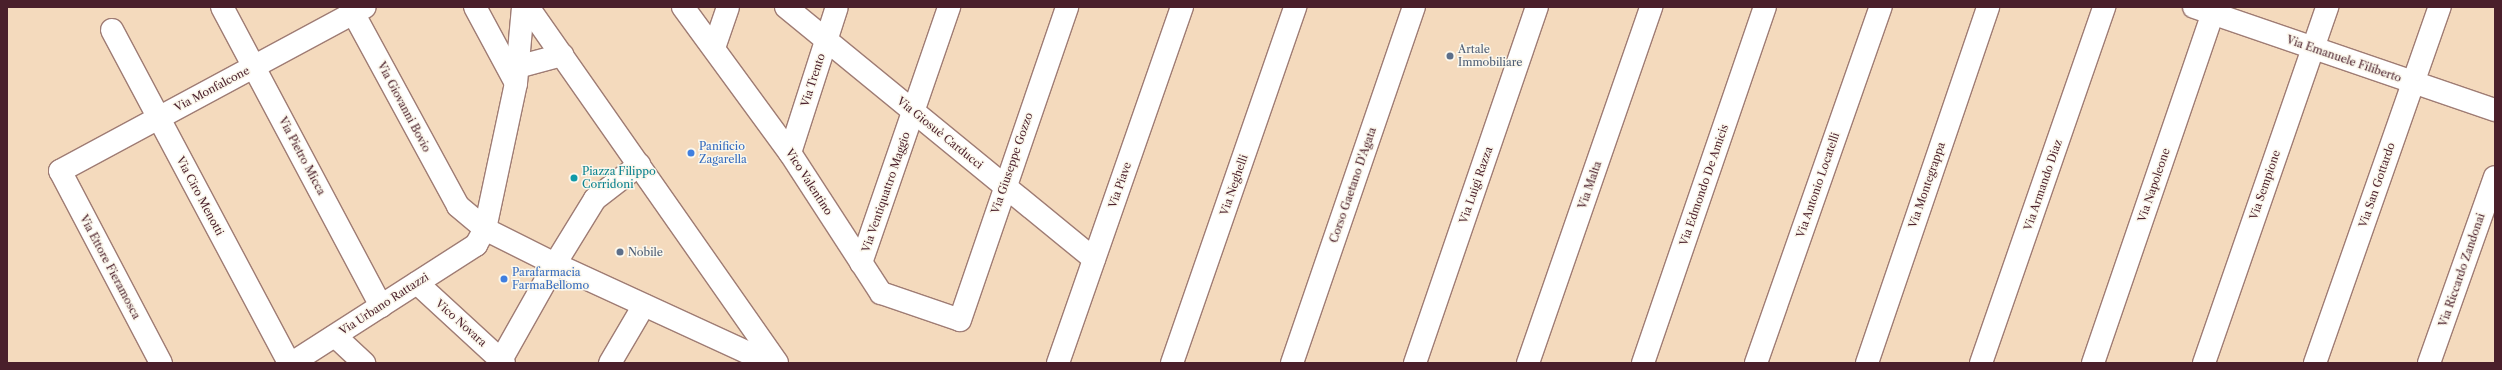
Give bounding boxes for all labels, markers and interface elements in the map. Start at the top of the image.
street label: Via Emanuele Filiberto [2285,33,2403,85]
place label: Artale Immobiliare [1458,43,1522,69]
street label: Via Trento [798,51,828,109]
marker: Artale Immobiliare [1445,51,1455,61]
street label: Via Giovanni Bovio [375,60,433,154]
street label: Via Monfalcone [172,64,252,114]
street label: Via Giosuè Carducci [894,94,986,172]
street label: Via Giuseppe Gozzo [988,111,1036,215]
street label: Via Pietro Micca [276,115,328,197]
street label: Via Edmondo De Amicis [1677,122,1731,248]
street label: Corso Gaetano D'Agata [1327,125,1379,245]
street label: Via Ventiquattro Maggio [859,130,913,254]
street label: Via Antonio Locatelli [1794,130,1842,240]
street label: Via Armando Diaz [2021,138,2065,232]
place label: Panificio Zagarella [699,140,747,166]
street label: Via Montegrappa [1906,140,1948,230]
street label: Via San Gottardo [2356,141,2398,229]
street label: Via Luigi Razza [1457,145,1495,225]
street label: Vico Valentino [783,146,835,218]
street label: Via Napoleone [2135,146,2173,224]
marker: Panificio Zagarella [686,148,696,158]
street label: Via Sempione [2247,148,2283,222]
street label: Via Neghelli [1217,153,1251,217]
street label: Via Ciro Menotti [174,154,226,238]
street label: Via Malta [1576,159,1604,211]
street label: Via Piave [1106,160,1134,210]
place label: Piazza Filippo Corridoni [582,165,656,191]
marker: Piazza Filippo Corridoni [569,173,579,183]
street label: Via Riccardo Zandonai [2436,211,2488,329]
street label: Via Ettore Fieramosca [77,213,143,321]
place label: Nobile [628,245,663,259]
marker: Nobile [615,247,625,257]
place label: Parafarmacia FarmaBellomo [512,266,589,292]
street label: Via Urbano Rattazzi [337,270,431,338]
marker: Parafarmacia FarmaBellomo [499,274,509,284]
street label: Vico Novara [433,297,489,349]

